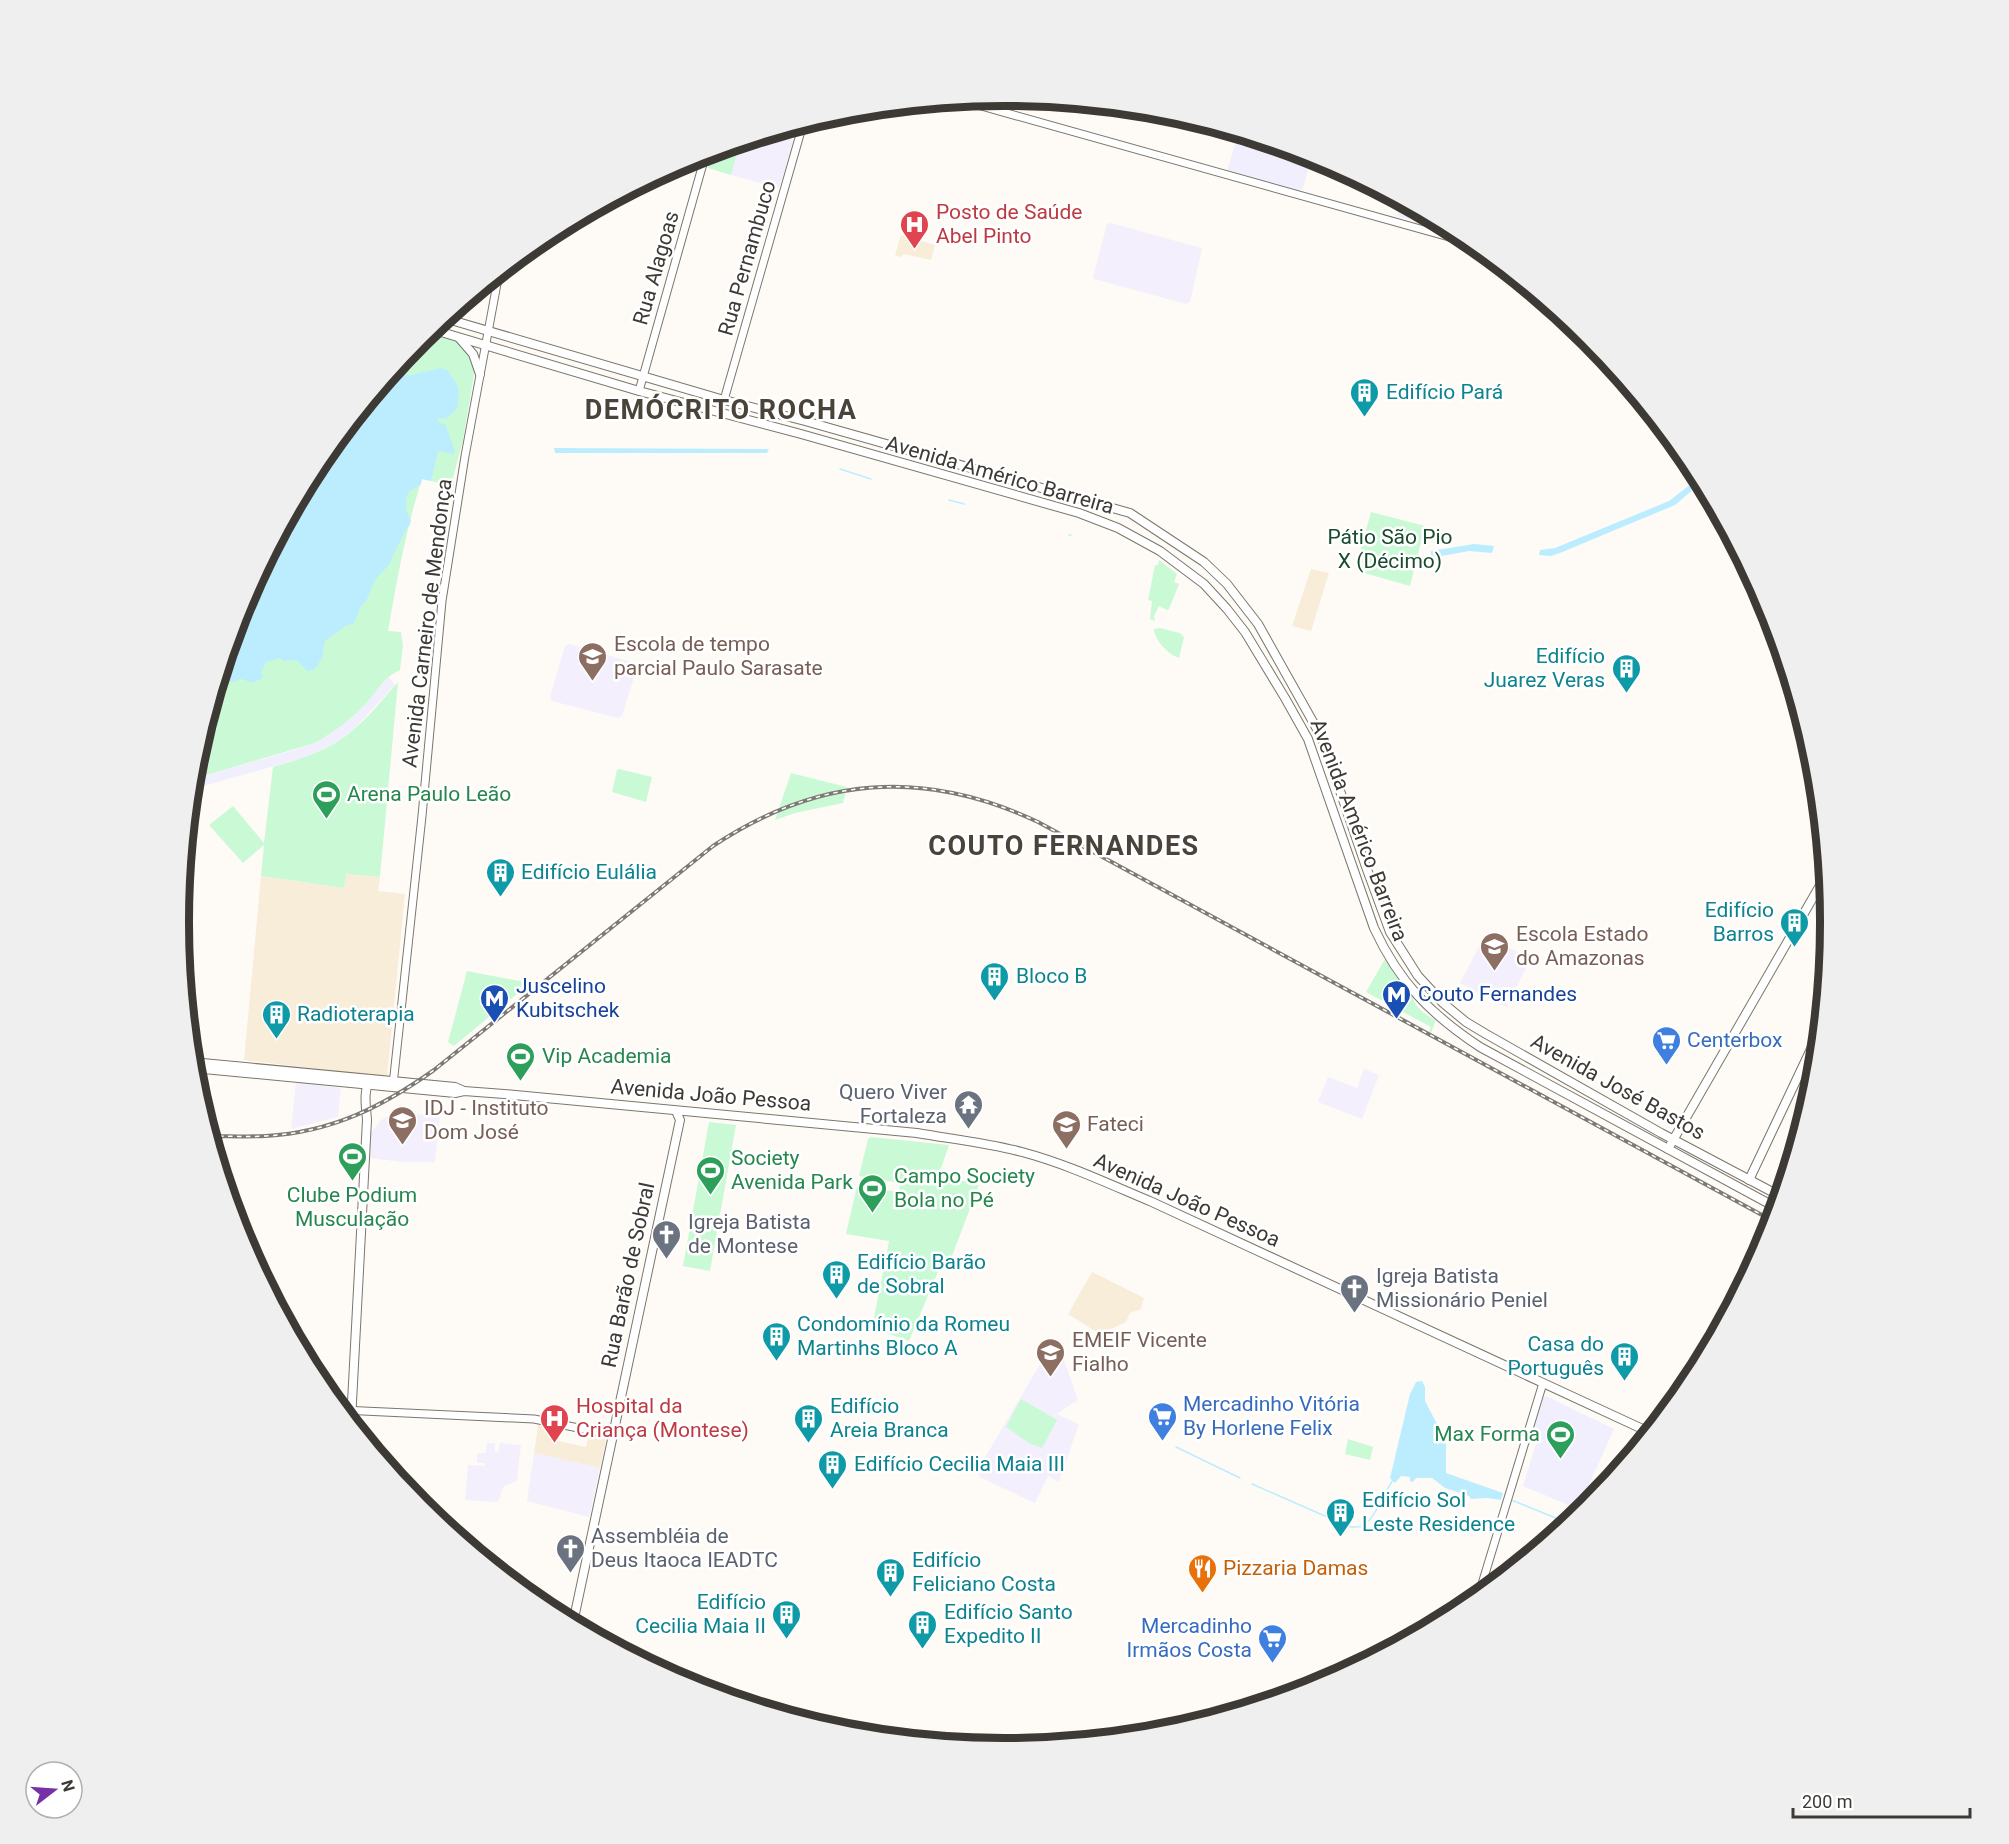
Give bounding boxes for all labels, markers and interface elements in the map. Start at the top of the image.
street label: Rua Pernambuco [713,178,781,338]
place label: Posto de Saúde Abel Pinto [936,200,1082,248]
street label: Rua Alagoas [628,208,684,328]
hospital icon: Posto de Saúde Abel Pinto [899,208,931,250]
building icon: Edifício Pará [1349,376,1381,418]
place label: Edifício Pará [1386,380,1503,404]
district label: DEMÓCRITO ROCHA [585,393,857,426]
street label: Avenida Américo Barreira [883,431,1117,519]
street label: Avenida Carneiro de Mendonça [397,477,457,769]
park label: Pátio São Pio X (Décimo) [1327,525,1453,573]
place label: Escola de tempo parcial Paulo Sarasate [614,632,823,680]
school or university icon: Escola de tempo parcial Paulo Sarasate [577,640,609,682]
place label: Edifício Juarez Veras [1484,644,1605,692]
building icon: Edifício Juarez Veras [1610,652,1642,694]
street label: Avenida Américo Barreira [1305,715,1413,945]
sports icon: Arena Paulo Leão [310,778,342,820]
place label: Arena Paulo Leão [347,782,511,806]
district label: COUTO FERNANDES [928,830,1200,862]
building icon: Edifício Eulália [484,856,516,898]
place label: Edifício Eulália [521,860,657,884]
place label: Edifício Barros [1705,898,1774,946]
building icon: Edifício Barros [1779,906,1811,948]
place label: Escola Estado do Amazonas [1516,922,1648,970]
school or university icon: Escola Estado do Amazonas [1479,930,1511,972]
building icon: Bloco B [979,960,1011,1002]
place label: Bloco B [1016,964,1087,988]
place label: Juscelino Kubitschek [516,974,620,1022]
metro station icon: Couto Fernandes [1381,978,1413,1020]
metro station icon: Juscelino Kubitschek [479,982,511,1024]
place label: Couto Fernandes [1418,982,1577,1006]
building icon: Radioterapia [260,998,292,1040]
place label: Radioterapia [297,1002,415,1026]
supermarket icon: Centerbox [1650,1024,1682,1066]
place label: Centerbox [1687,1028,1783,1052]
street label: Avenida José Bastos [1527,1029,1709,1145]
sports icon: Vip Academia [505,1040,537,1082]
place label: Vip Academia [542,1044,672,1068]
street label: Avenida João Pessoa [610,1074,812,1116]
place label: Quero Viver Fortaleza [839,1080,947,1128]
temple icon: Quero Viver Fortaleza [952,1088,984,1130]
place label: IDJ - Instituto Dom José [424,1096,549,1144]
school or university icon: IDJ - Instituto Dom José [387,1104,419,1146]
school or university icon: Fateci [1050,1108,1082,1150]
place label: Fateci [1087,1112,1144,1136]
sports icon: Clube Podium Musculação [336,1140,368,1182]
place label: Society Avenida Park [731,1146,853,1194]
street label: Avenida João Pessoa [1090,1148,1284,1252]
sports icon: Society Avenida Park [694,1154,726,1196]
place label: Campo Society Bola no Pé [894,1164,1035,1212]
sports icon: Campo Society Bola no Pé [857,1172,889,1214]
street label: Rua Barão de Sobral [597,1180,659,1370]
place label: Clube Podium Musculação [287,1183,417,1231]
place label: Igreja Batista de Montese [688,1210,811,1258]
church icon: Igreja Batista de Montese [651,1218,683,1260]
place label: Edifício Barão de Sobral [857,1250,986,1298]
building icon: Edifício Barão de Sobral [820,1258,852,1300]
place label: Igreja Batista Missionário Peniel [1376,1264,1548,1312]
church icon: Igreja Batista Missionário Peniel [1339,1272,1371,1314]
place label: Condomínio da Romeu Martinhs Bloco A [797,1312,1010,1360]
building icon: Condomínio da Romeu Martinhs Bloco A [760,1320,792,1362]
place label: EMEIF Vicente Fialho [1072,1328,1207,1376]
place label: Casa do Português [1507,1332,1604,1380]
school or university icon: EMEIF Vicente Fialho [1035,1336,1067,1378]
building icon: Casa do Português [1609,1340,1641,1382]
place label: Mercadinho Vitória By Horlene Felix [1183,1392,1360,1440]
place label: Hospital da Criança (Montese) [576,1394,749,1442]
place label: Edifício Areia Branca [830,1394,949,1442]
supermarket icon: Mercadinho Vitória By Horlene Felix [1146,1400,1178,1442]
hospital icon: Hospital da Criança (Montese) [539,1402,571,1444]
building icon: Edifício Areia Branca [793,1402,825,1444]
sports icon: Max Forma [1545,1418,1577,1460]
place label: Max Forma [1434,1422,1540,1446]
building icon: Edifício Cecilia Maia III [817,1448,849,1490]
place label: Edifício Cecilia Maia III [854,1452,1065,1476]
place label: Edifício Sol Leste Residence [1362,1488,1515,1536]
building icon: Edifício Sol Leste Residence [1325,1496,1357,1538]
place label: Assembléia de Deus Itaoca IEADTC [591,1524,778,1572]
church icon: Assembléia de Deus Itaoca IEADTC [554,1532,586,1574]
place label: Edifício Feliciano Costa [912,1548,1056,1596]
restaurant icon: Pizzaria Damas [1186,1552,1218,1594]
building icon: Edifício Feliciano Costa [875,1556,907,1598]
place label: Pizzaria Damas [1223,1556,1368,1580]
place label: Edifício Cecilia Maia II [635,1590,766,1638]
building icon: Edifício Cecilia Maia II [771,1598,803,1640]
place label: Edifício Santo Expedito II [944,1600,1073,1648]
building icon: Edifício Santo Expedito II [907,1608,939,1650]
place label: Mercadinho Irmãos Costa [1127,1614,1252,1662]
supermarket icon: Mercadinho Irmãos Costa [1257,1622,1289,1664]
north arrow [24,1760,84,1820]
text: N [57,1778,79,1794]
scale bar [1793,1781,1970,1819]
text: 200 m [1802,1791,1853,1812]

